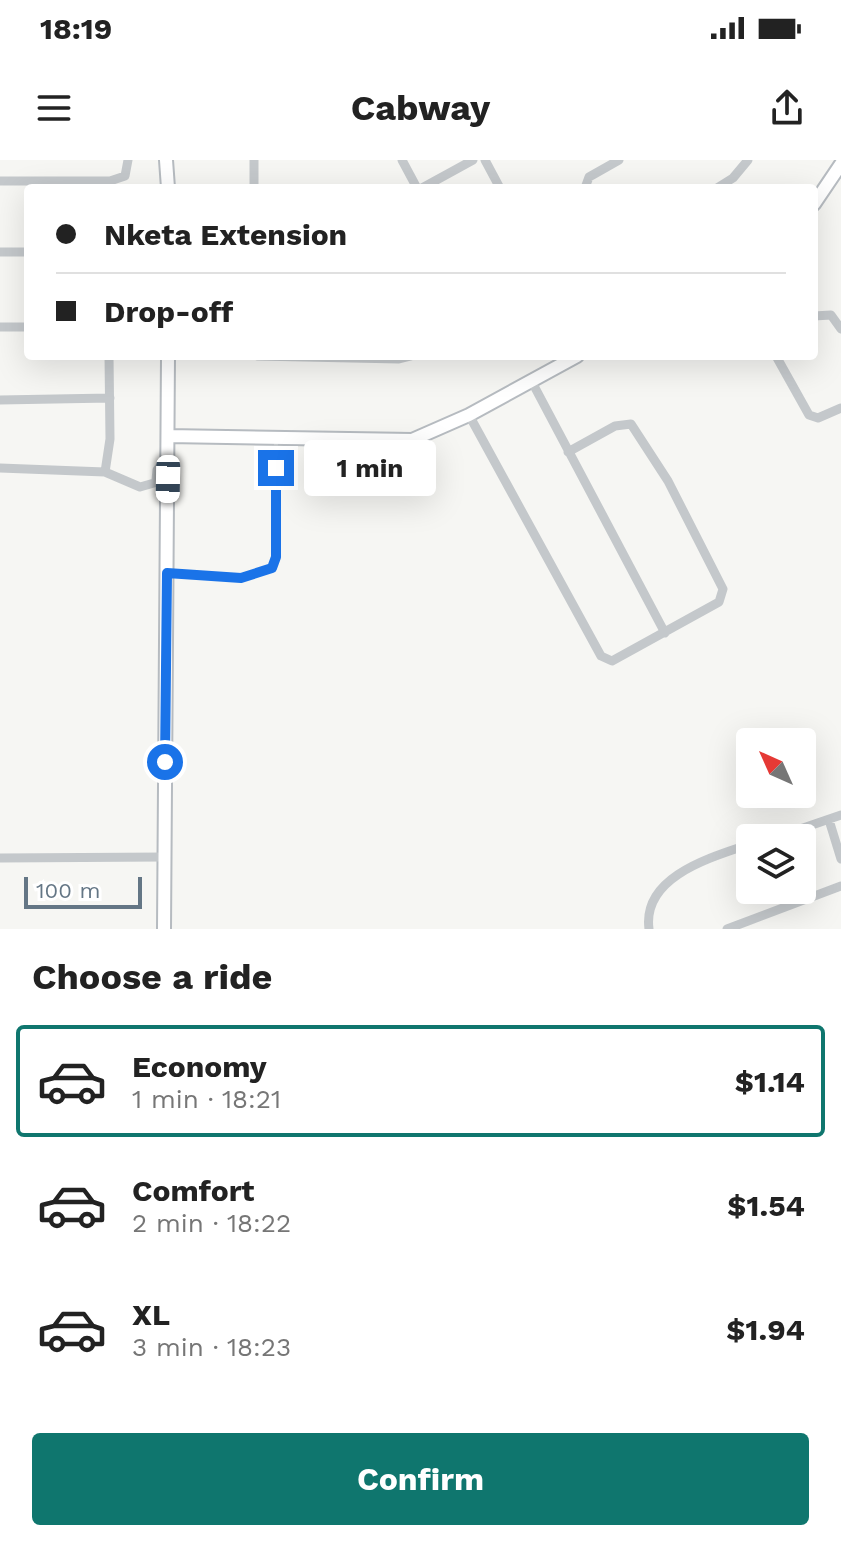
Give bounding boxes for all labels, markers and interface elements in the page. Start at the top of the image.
text: 18:19 [40,11,112,46]
icon: menu [32,86,76,130]
icon: share [765,86,809,130]
text: Cabway [351,87,490,129]
text: Nketa Extension [104,217,347,252]
text: Drop-off [104,294,233,329]
callout: 1 min [304,440,436,496]
route end [258,450,294,486]
text: 1 min [337,453,403,483]
car [156,455,180,503]
north arrow [736,728,816,808]
map controls [736,728,816,904]
route start [147,744,183,780]
button: layers [736,824,816,904]
scale bar [24,873,142,909]
text: 100 m [36,878,100,903]
text: Choose a ride [32,956,272,998]
icon: car [36,1045,108,1117]
text: Economy [132,1049,267,1084]
text: $1.14 [735,1064,805,1099]
text: 1 min · 18:21 [132,1084,281,1114]
icon: car [36,1169,108,1241]
text: Comfort [132,1173,254,1208]
text: $1.54 [727,1188,805,1223]
text: 2 min · 18:22 [132,1208,291,1238]
icon: car [36,1293,108,1365]
text: XL [132,1297,170,1332]
text: $1.94 [726,1312,805,1347]
text: 3 min · 18:23 [132,1332,291,1362]
button: Confirm [32,1433,809,1525]

